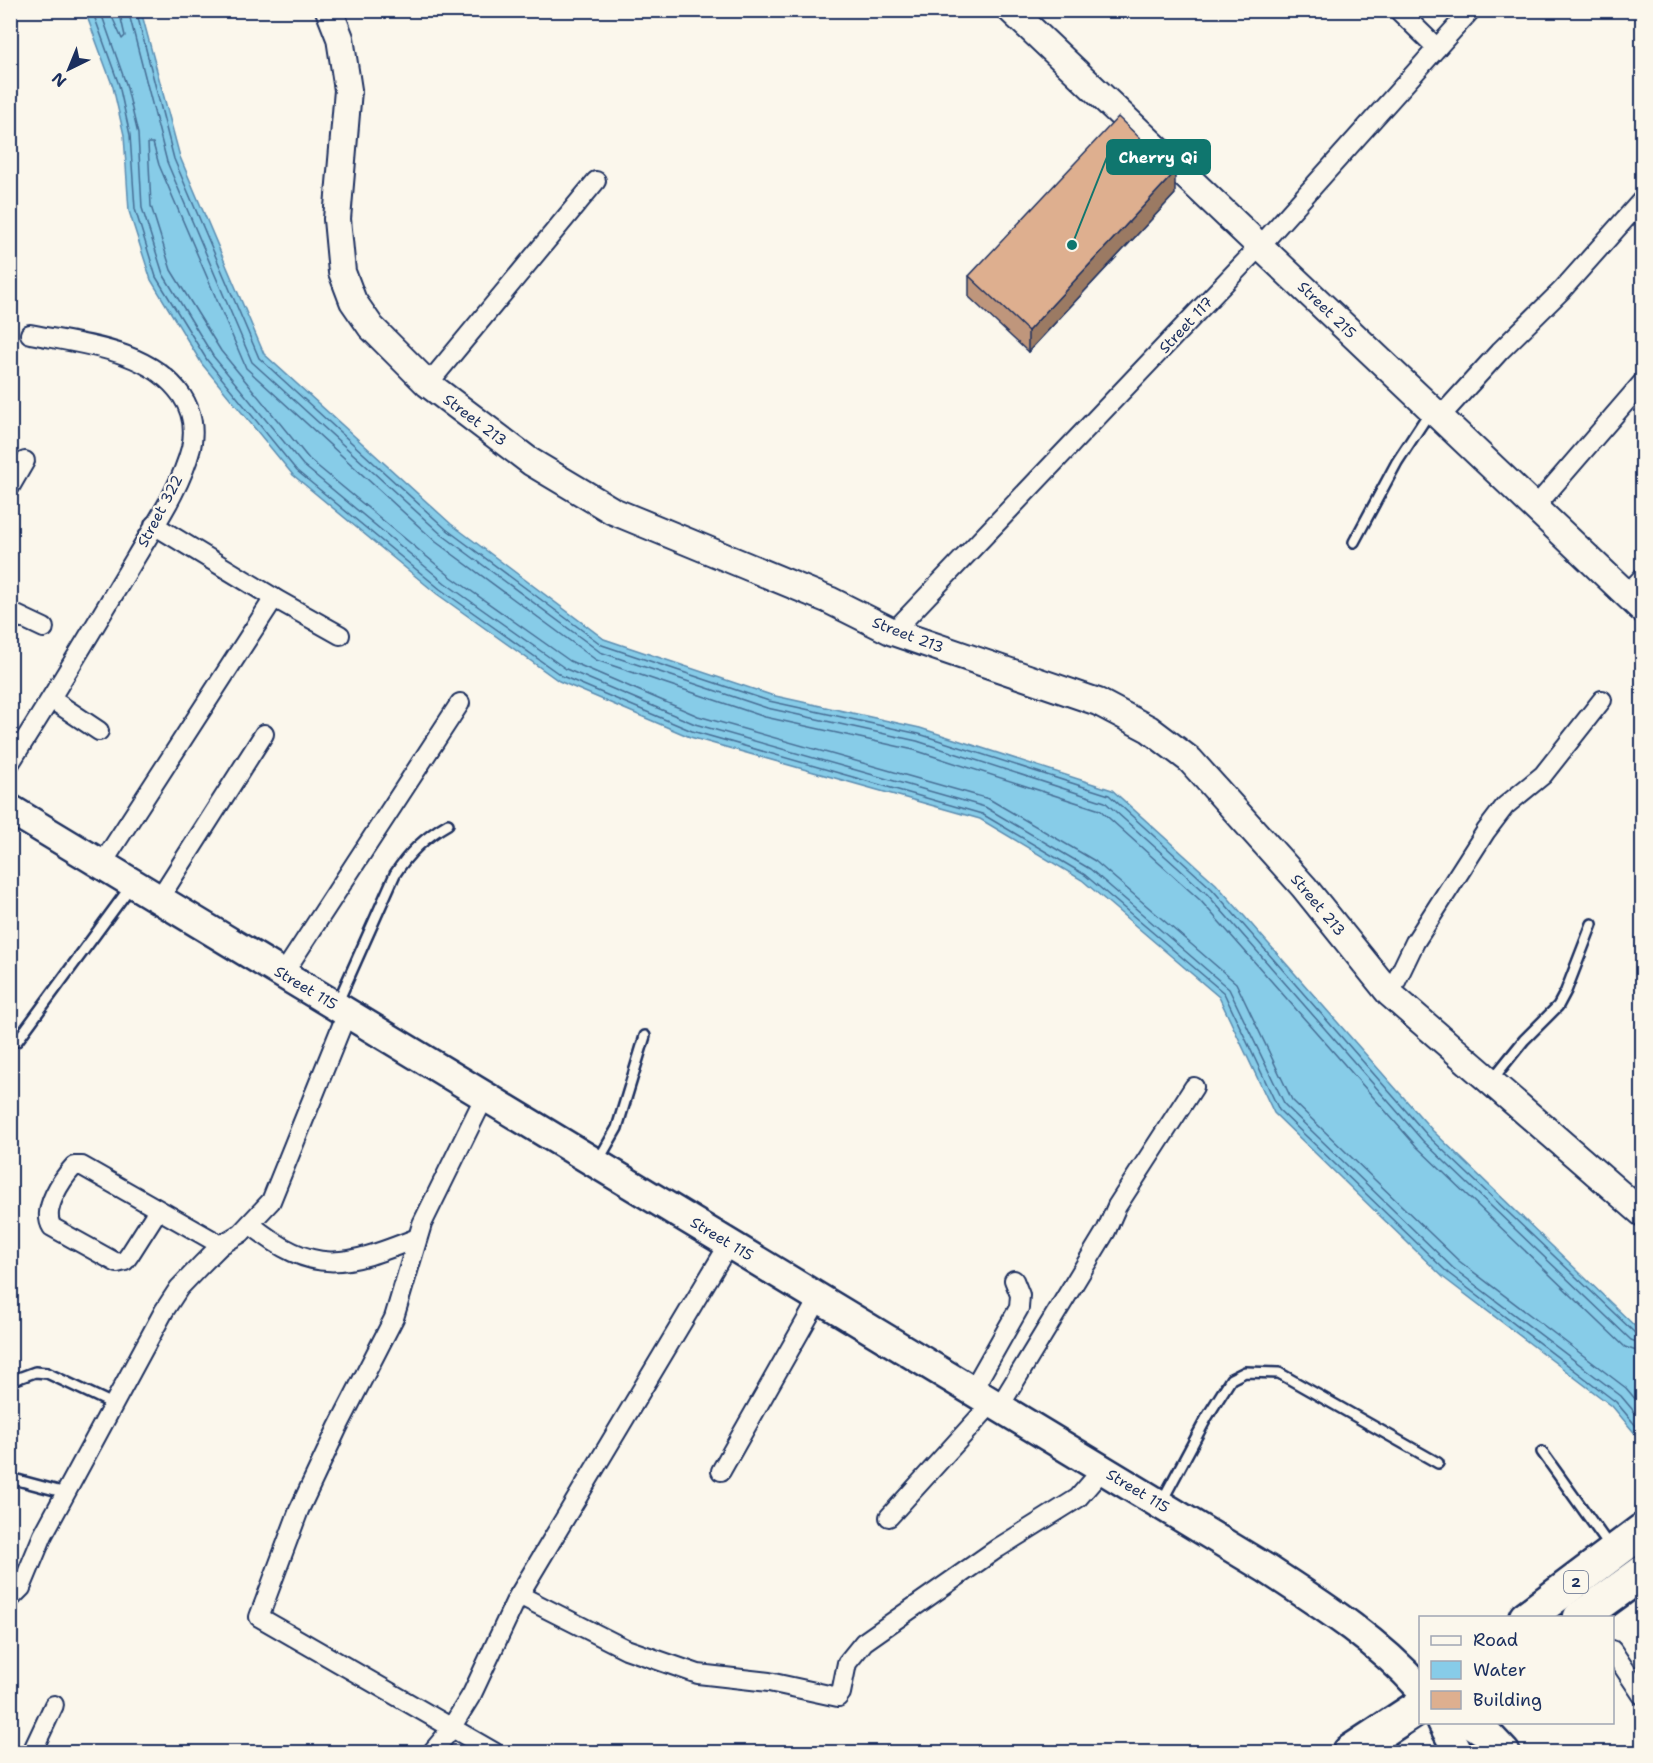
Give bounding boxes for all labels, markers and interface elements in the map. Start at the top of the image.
north arrow [39,39,99,99]
text: N [47,68,71,92]
callout: Cherry Qi [1107,140,1210,174]
text: Cherry Qi [1118,147,1198,168]
street label: Street 215 [1293,277,1361,343]
street label: Street 117 [1154,292,1218,358]
street label: Street 213 [439,389,511,451]
street label: Street 322 [133,471,187,551]
street label: Street 213 [869,612,947,658]
street label: Street 213 [1286,870,1350,940]
street label: Street 115 [271,961,341,1015]
street label: Street 115 [687,1212,757,1266]
street label: Street 115 [1103,1464,1173,1518]
road number: 2 [1564,1571,1588,1593]
legend [1419,1616,1614,1724]
text: Road [1473,1628,1518,1652]
text: Water [1473,1658,1526,1682]
text: Building [1473,1688,1542,1712]

